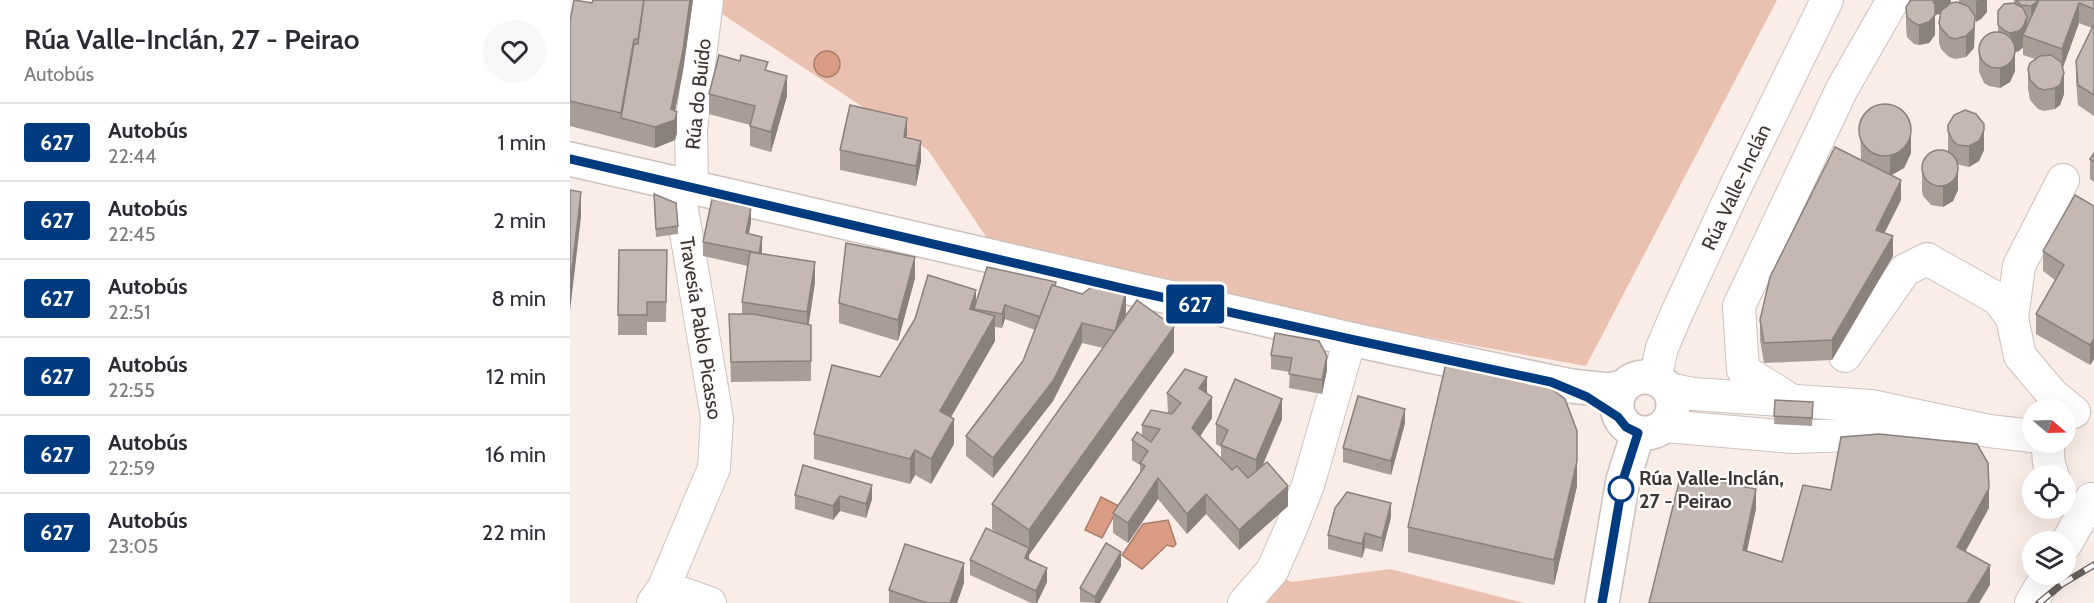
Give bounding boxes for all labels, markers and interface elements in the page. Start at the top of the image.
button: heart [483,20,546,83]
text: Rúa Valle-Inclán, 27 - Peirao [24,22,360,56]
street label: Rúa do Buído [680,37,716,151]
text: Autobús [24,62,94,86]
text: Autobús [108,117,188,144]
street label: Rúa Valle-Inclán [1696,120,1776,254]
text: 1 min [498,129,546,156]
text: 627 [40,130,74,155]
text: 22:44 [108,144,156,168]
text: Autobús [108,195,188,222]
text: 2 min [493,207,546,234]
text: 627 [40,208,74,233]
text: 22:45 [108,222,156,246]
street label: Travesía Pablo Picasso [675,235,727,421]
text: Autobús [108,273,188,300]
line badge: 627 [1160,284,1230,324]
text: 8 min [491,285,546,312]
text: 627 [40,286,74,311]
text: 627 [1178,292,1212,317]
text: 22:51 [108,300,150,324]
text: Autobús [108,351,188,378]
text: 12 min [486,363,546,390]
text: 627 [40,364,74,389]
text: 22:55 [108,378,155,402]
north arrow [2022,399,2076,453]
map controls [2022,399,2076,585]
text: Autobús [108,429,188,456]
text: 16 min [485,441,546,468]
text: 627 [40,442,74,467]
text: 22:59 [108,456,155,480]
button: locate [2022,465,2076,519]
place label: Rúa Valle-Inclán, 27 - Peirao [1639,466,1784,513]
marker: Rúa Valle-Inclán, 27 - Peirao [1608,476,1634,502]
text: Autobús [108,507,188,534]
text: 22 min [482,519,546,546]
text: 627 [40,520,74,545]
button: layers [2022,531,2076,585]
text: 23:05 [108,534,158,558]

